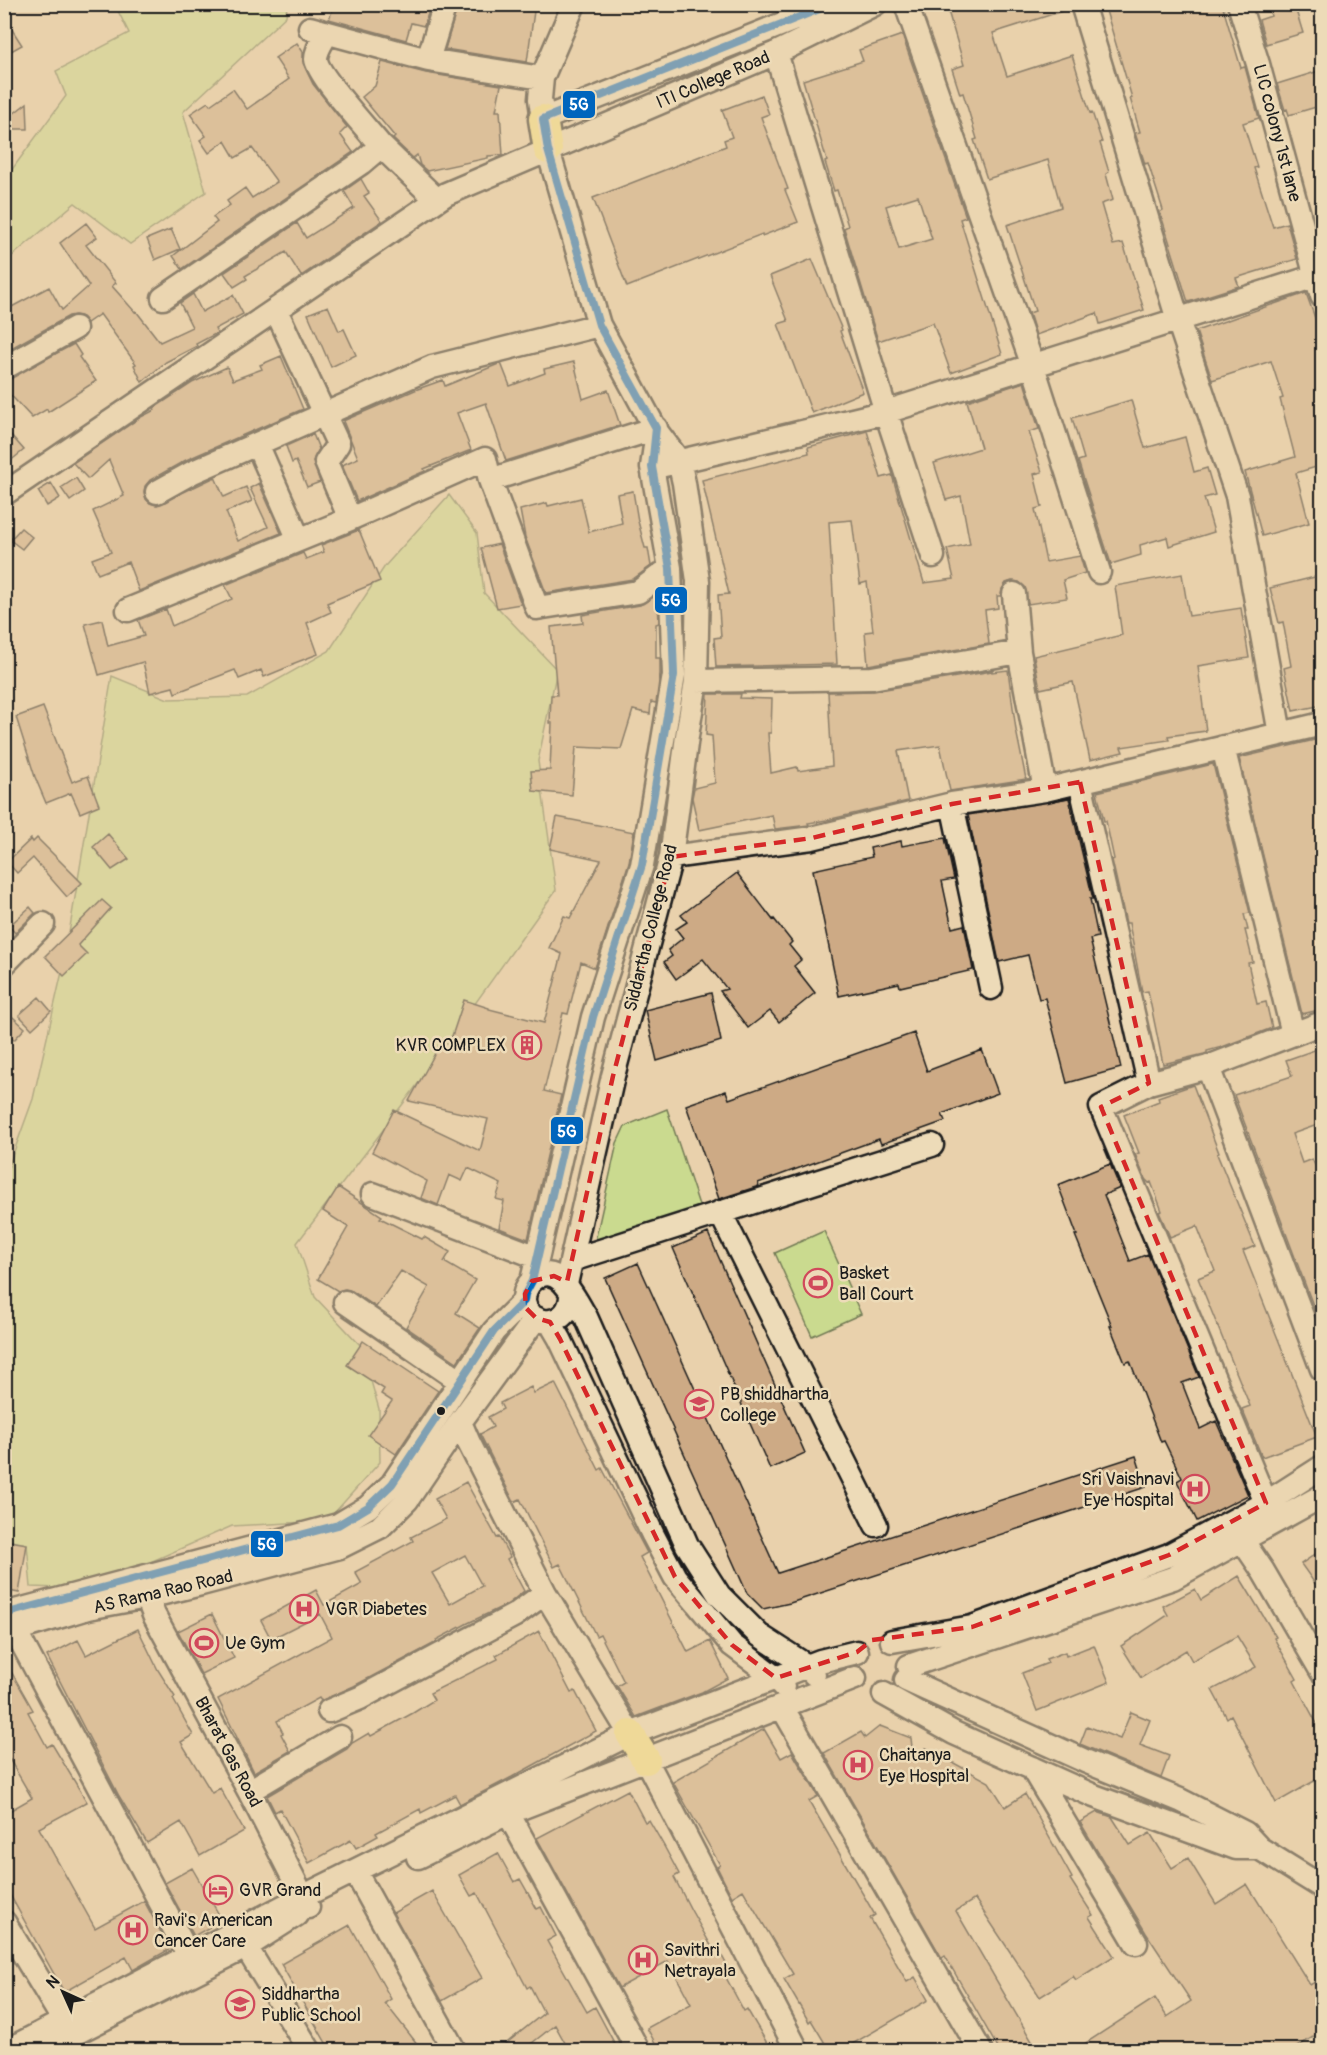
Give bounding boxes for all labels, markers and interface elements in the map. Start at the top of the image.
street label: ITI College Road [653,46,773,114]
street label: LIC colony 1st lane [1248,62,1306,205]
line badge: 5G [562,90,596,119]
text: 5G [569,95,589,115]
line badge: 5G [654,586,688,614]
text: 5G [661,591,681,611]
street label: Siddartha College Road [619,842,683,1014]
building icon: KVR COMPLEX [511,1029,543,1061]
place label: KVR COMPLEX [396,1034,506,1057]
line badge: 5G [550,1116,584,1145]
text: 5G [557,1122,577,1142]
place label: Basket Ball Court [839,1262,914,1306]
sports icon: Basket Ball Court [802,1267,834,1299]
place label: PB shiddhartha College [720,1383,829,1427]
school or university icon: PB shiddhartha College [683,1388,715,1420]
unlabelled marker [435,1405,447,1417]
place label: Sri Vaishnavi Eye Hospital [1081,1468,1174,1512]
hospital icon: Sri Vaishnavi Eye Hospital [1179,1473,1211,1505]
line badge: 5G [250,1530,284,1558]
text: 5G [257,1535,277,1555]
street label: AS Rama Rao Road [91,1565,235,1619]
hospital icon: VGR Diabetes [288,1593,320,1625]
place label: VGR Diabetes [325,1598,427,1621]
sports icon: Ue Gym [188,1627,220,1659]
place label: Ue Gym [225,1632,285,1655]
street label: Bharat Gas Road [189,1693,267,1811]
place label: Chaitanya Eye Hospital [879,1744,969,1788]
hospital icon: Chaitanya Eye Hospital [842,1749,874,1781]
hotel icon: GVR Grand [202,1874,234,1906]
place label: GVR Grand [239,1879,321,1902]
place label: Ravi's American Cancer Care [154,1909,273,1953]
hospital icon: Ravi's American Cancer Care [117,1914,149,1946]
place label: Savithri Netrayala [664,1939,736,1983]
hospital icon: Savithri Netrayala [627,1944,659,1976]
north arrow [33,1962,93,2022]
text: N [42,1971,64,1993]
place label: Siddhartha Public School [261,1983,361,2027]
school or university icon: Siddhartha Public School [224,1988,256,2020]

